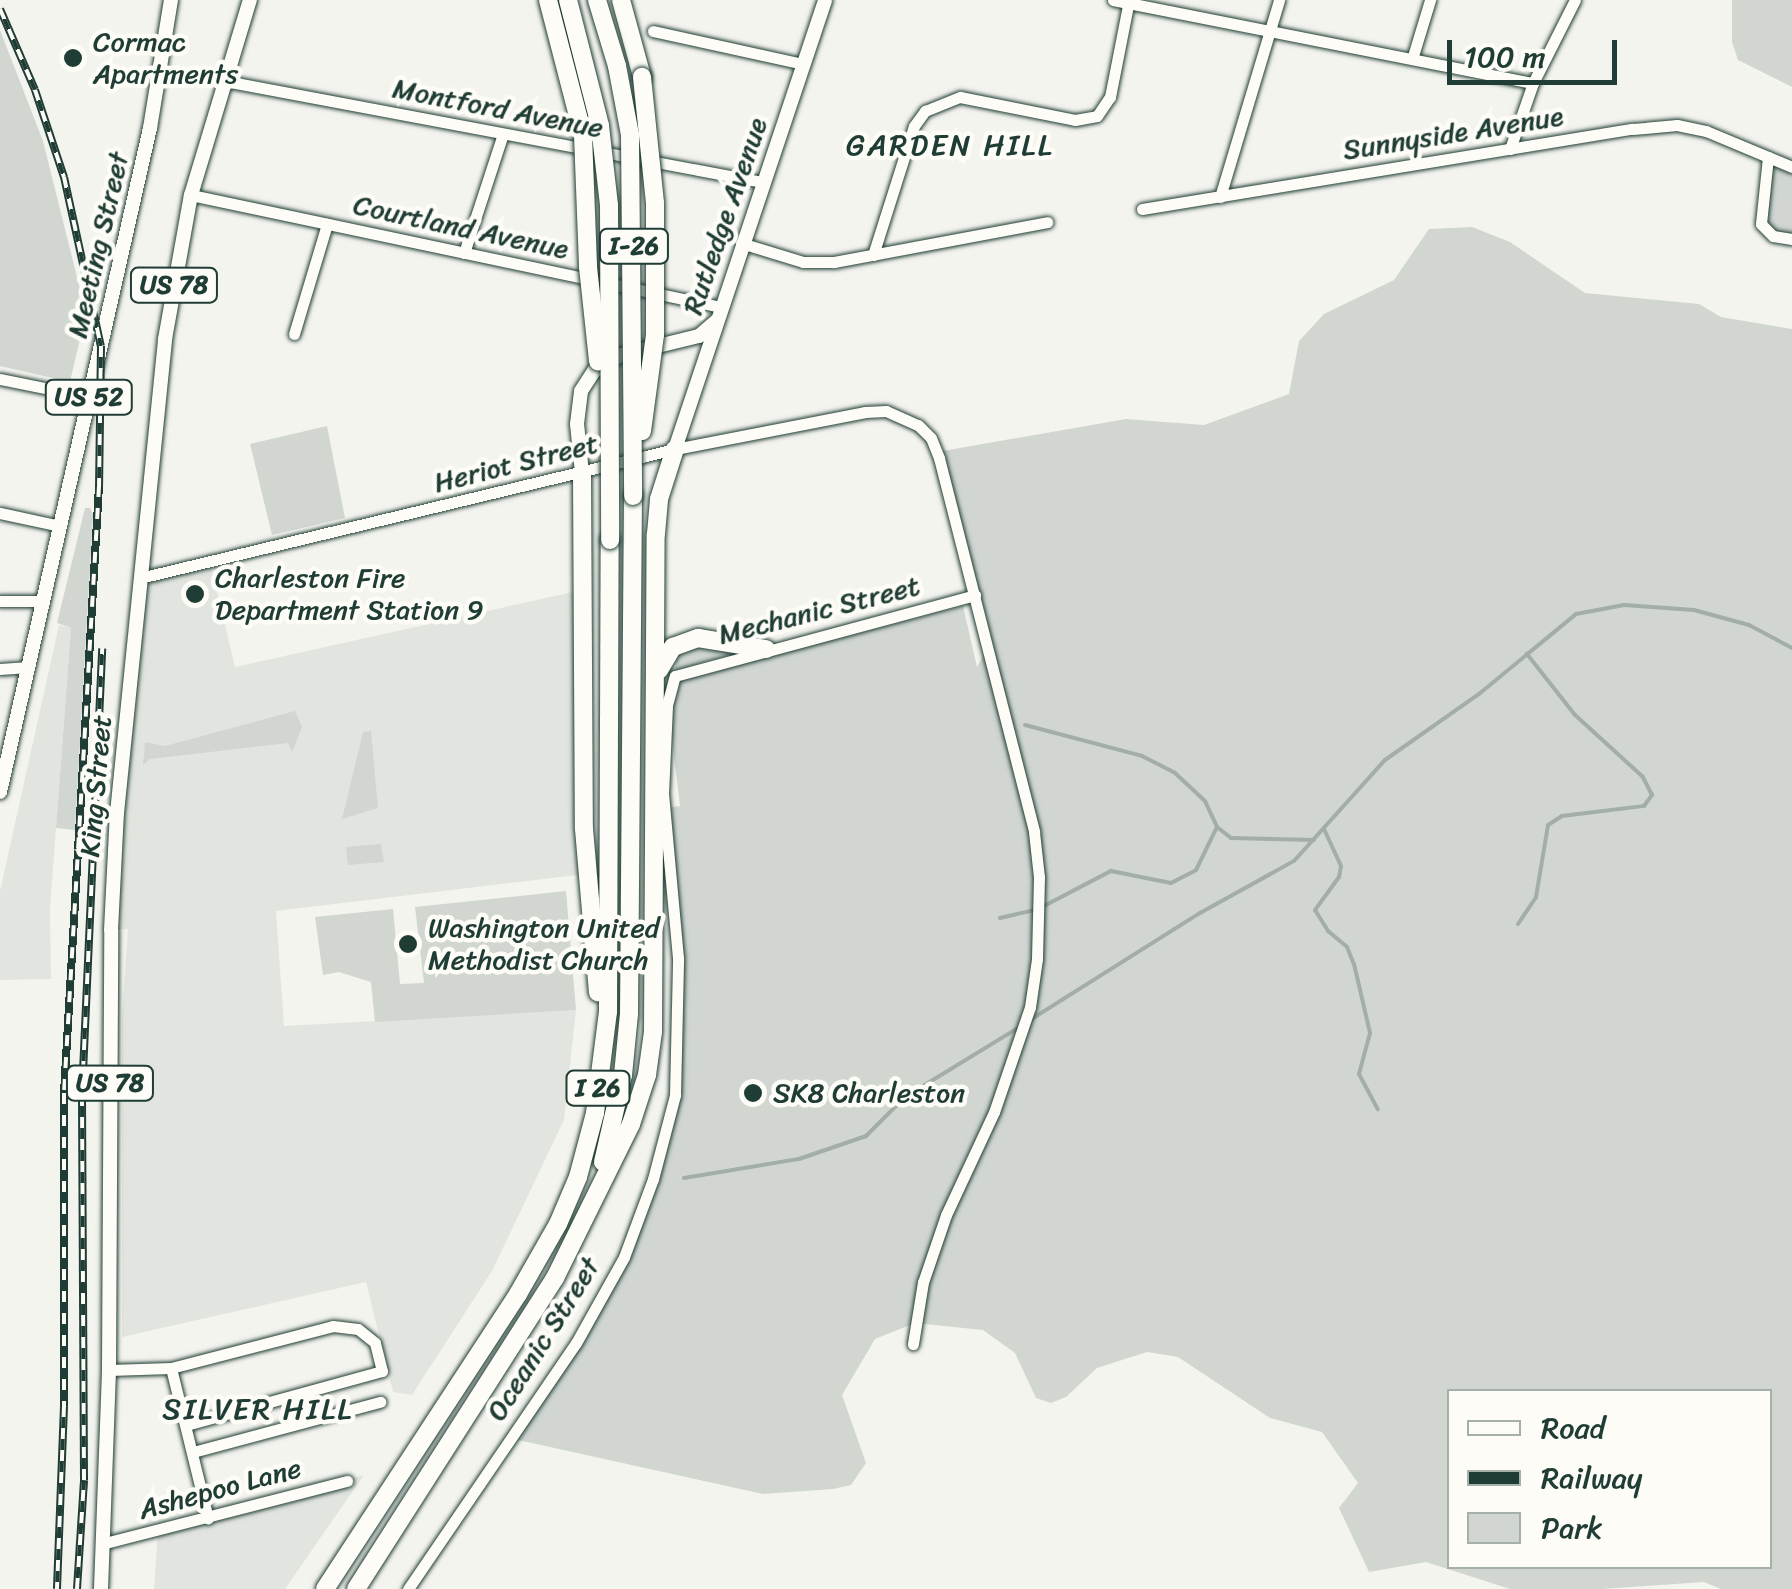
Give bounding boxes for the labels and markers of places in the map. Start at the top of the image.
place label: Cormac Apartments [93,25,238,91]
marker: Cormac Apartments [62,47,84,69]
place label: Charleston Fire Department Station 9 [215,561,484,627]
marker: Charleston Fire Department Station 9 [184,583,206,605]
place label: Washington United Methodist Church [428,911,660,977]
marker: Washington United Methodist Church [397,933,419,955]
place label: SK8 Charleston [773,1076,966,1110]
marker: SK8 Charleston [742,1082,764,1104]

